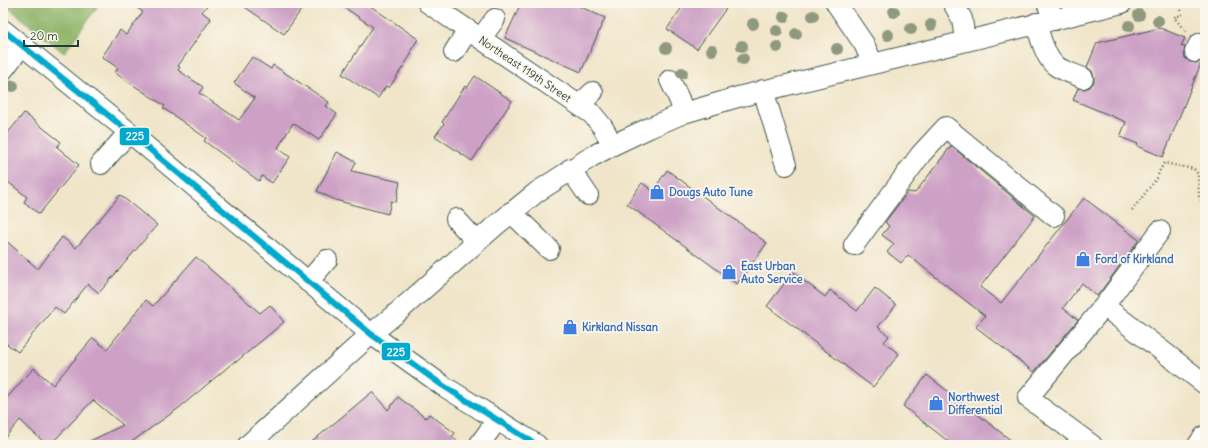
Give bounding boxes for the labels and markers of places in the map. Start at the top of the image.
shop icon: Dougs Auto Tune [648,183,666,201]
place label: Dougs Auto Tune [669,185,753,200]
shop icon: Ford of Kirkland [1074,250,1092,268]
place label: Ford of Kirkland [1095,252,1174,266]
place label: East Urban Auto Service [741,259,803,286]
shop icon: East Urban Auto Service [720,263,738,281]
shop icon: Kirkland Nissan [561,318,579,336]
place label: Kirkland Nissan [582,320,659,334]
place label: Northwest Differential [948,390,1002,417]
shop icon: Northwest Differential [927,394,945,412]

